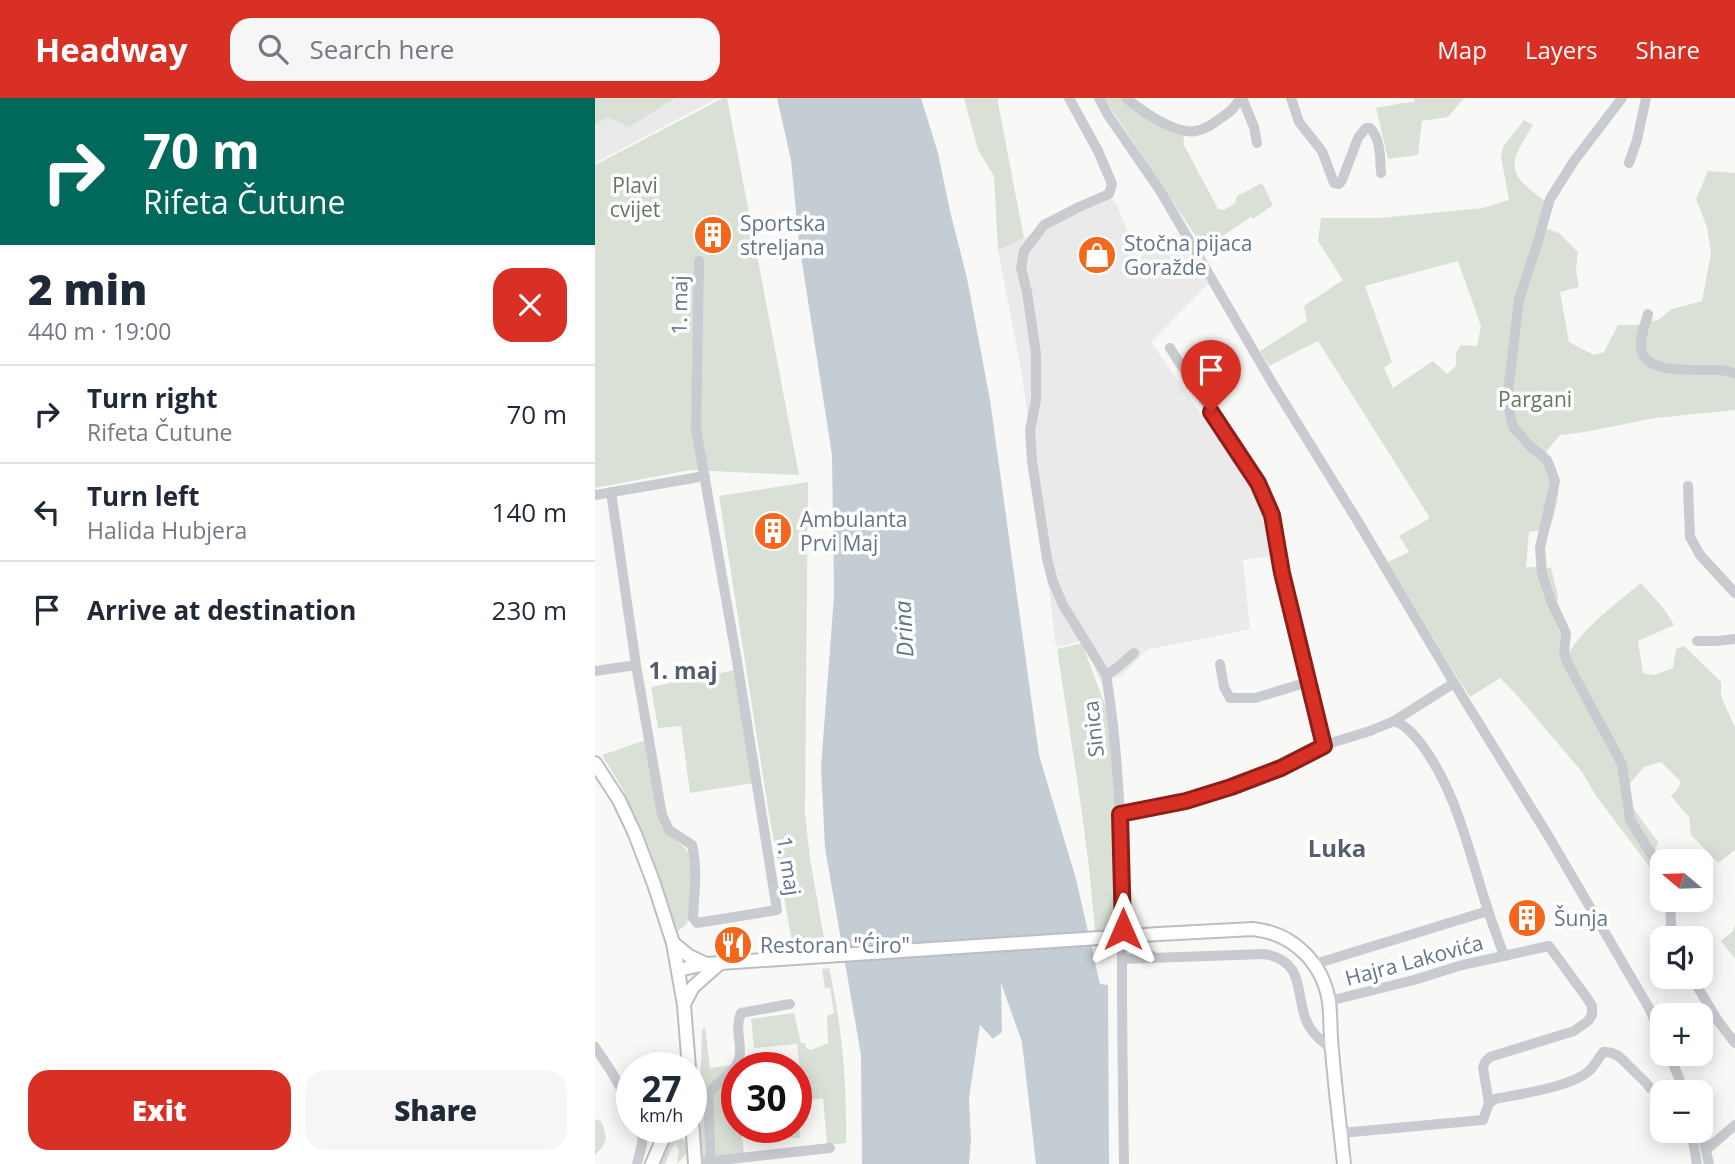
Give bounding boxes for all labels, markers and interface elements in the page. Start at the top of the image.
search box [230,18,720,81]
text: Headway [35,27,188,72]
icon: search [254,30,292,68]
text: Search here [310,31,454,67]
text: Map [1437,33,1487,66]
text: Layers [1525,33,1598,66]
text: Share [1636,33,1700,66]
text: 70 m [143,117,260,183]
icon: right [28,126,119,217]
park label: Plavi cvijet [610,171,660,223]
text: Rifeta Čutune [143,180,345,223]
place label: Sportska streljana [740,209,826,261]
building icon: Sportska streljana [692,214,734,256]
place label: Stočna pijaca Goražde [1124,229,1253,281]
shop icon: Stočna pijaca Goražde [1076,234,1118,276]
text: 2 min [28,260,147,317]
button: close [493,268,567,342]
street label: 1. maj [664,275,694,335]
text: 440 m · 19:00 [28,315,171,347]
pin [1181,340,1241,412]
icon: arrive [1192,351,1230,389]
text: Turn right [87,380,218,416]
park label: Pargani [1498,385,1572,413]
icon: right [28,395,66,433]
text: 70 m [506,396,567,432]
text: Rifeta Čutune [87,416,233,448]
text: Turn left [87,478,199,514]
icon: left [28,493,66,531]
text: 140 m [492,494,567,530]
place label: Ambulanta Prvi Maj [800,505,907,557]
building icon: Ambulanta Prvi Maj [752,510,794,552]
text: Halida Hubjera [87,514,247,546]
icon: arrive [28,591,66,629]
text: Arrive at destination [87,592,356,628]
text: 230 m [492,592,567,628]
water label: Drina [886,600,920,658]
district label: 1. maj [648,654,718,686]
street label: Sinica [1076,699,1110,759]
district label: Luka [1308,831,1366,864]
street label: 1. maj [771,834,807,898]
north arrow [1650,849,1713,912]
map controls [1650,849,1713,1143]
position arrow [1086,892,1160,966]
building icon: Šunja [1506,897,1548,939]
place label: Šunja [1554,904,1608,932]
restaurant icon: Restoran "Ćiro" [712,924,754,966]
button: sound [1650,926,1713,989]
street label: Hajra Lakovića [1342,928,1486,992]
place label: Restoran "Ćiro" [760,931,910,959]
button: + [1650,1003,1713,1066]
speed limit sign: 30 [721,1052,812,1143]
text: 27 [641,1065,682,1112]
button: Exit [28,1070,291,1150]
button: Share [305,1070,567,1150]
button: − [1650,1080,1713,1143]
text: km/h [640,1103,683,1127]

